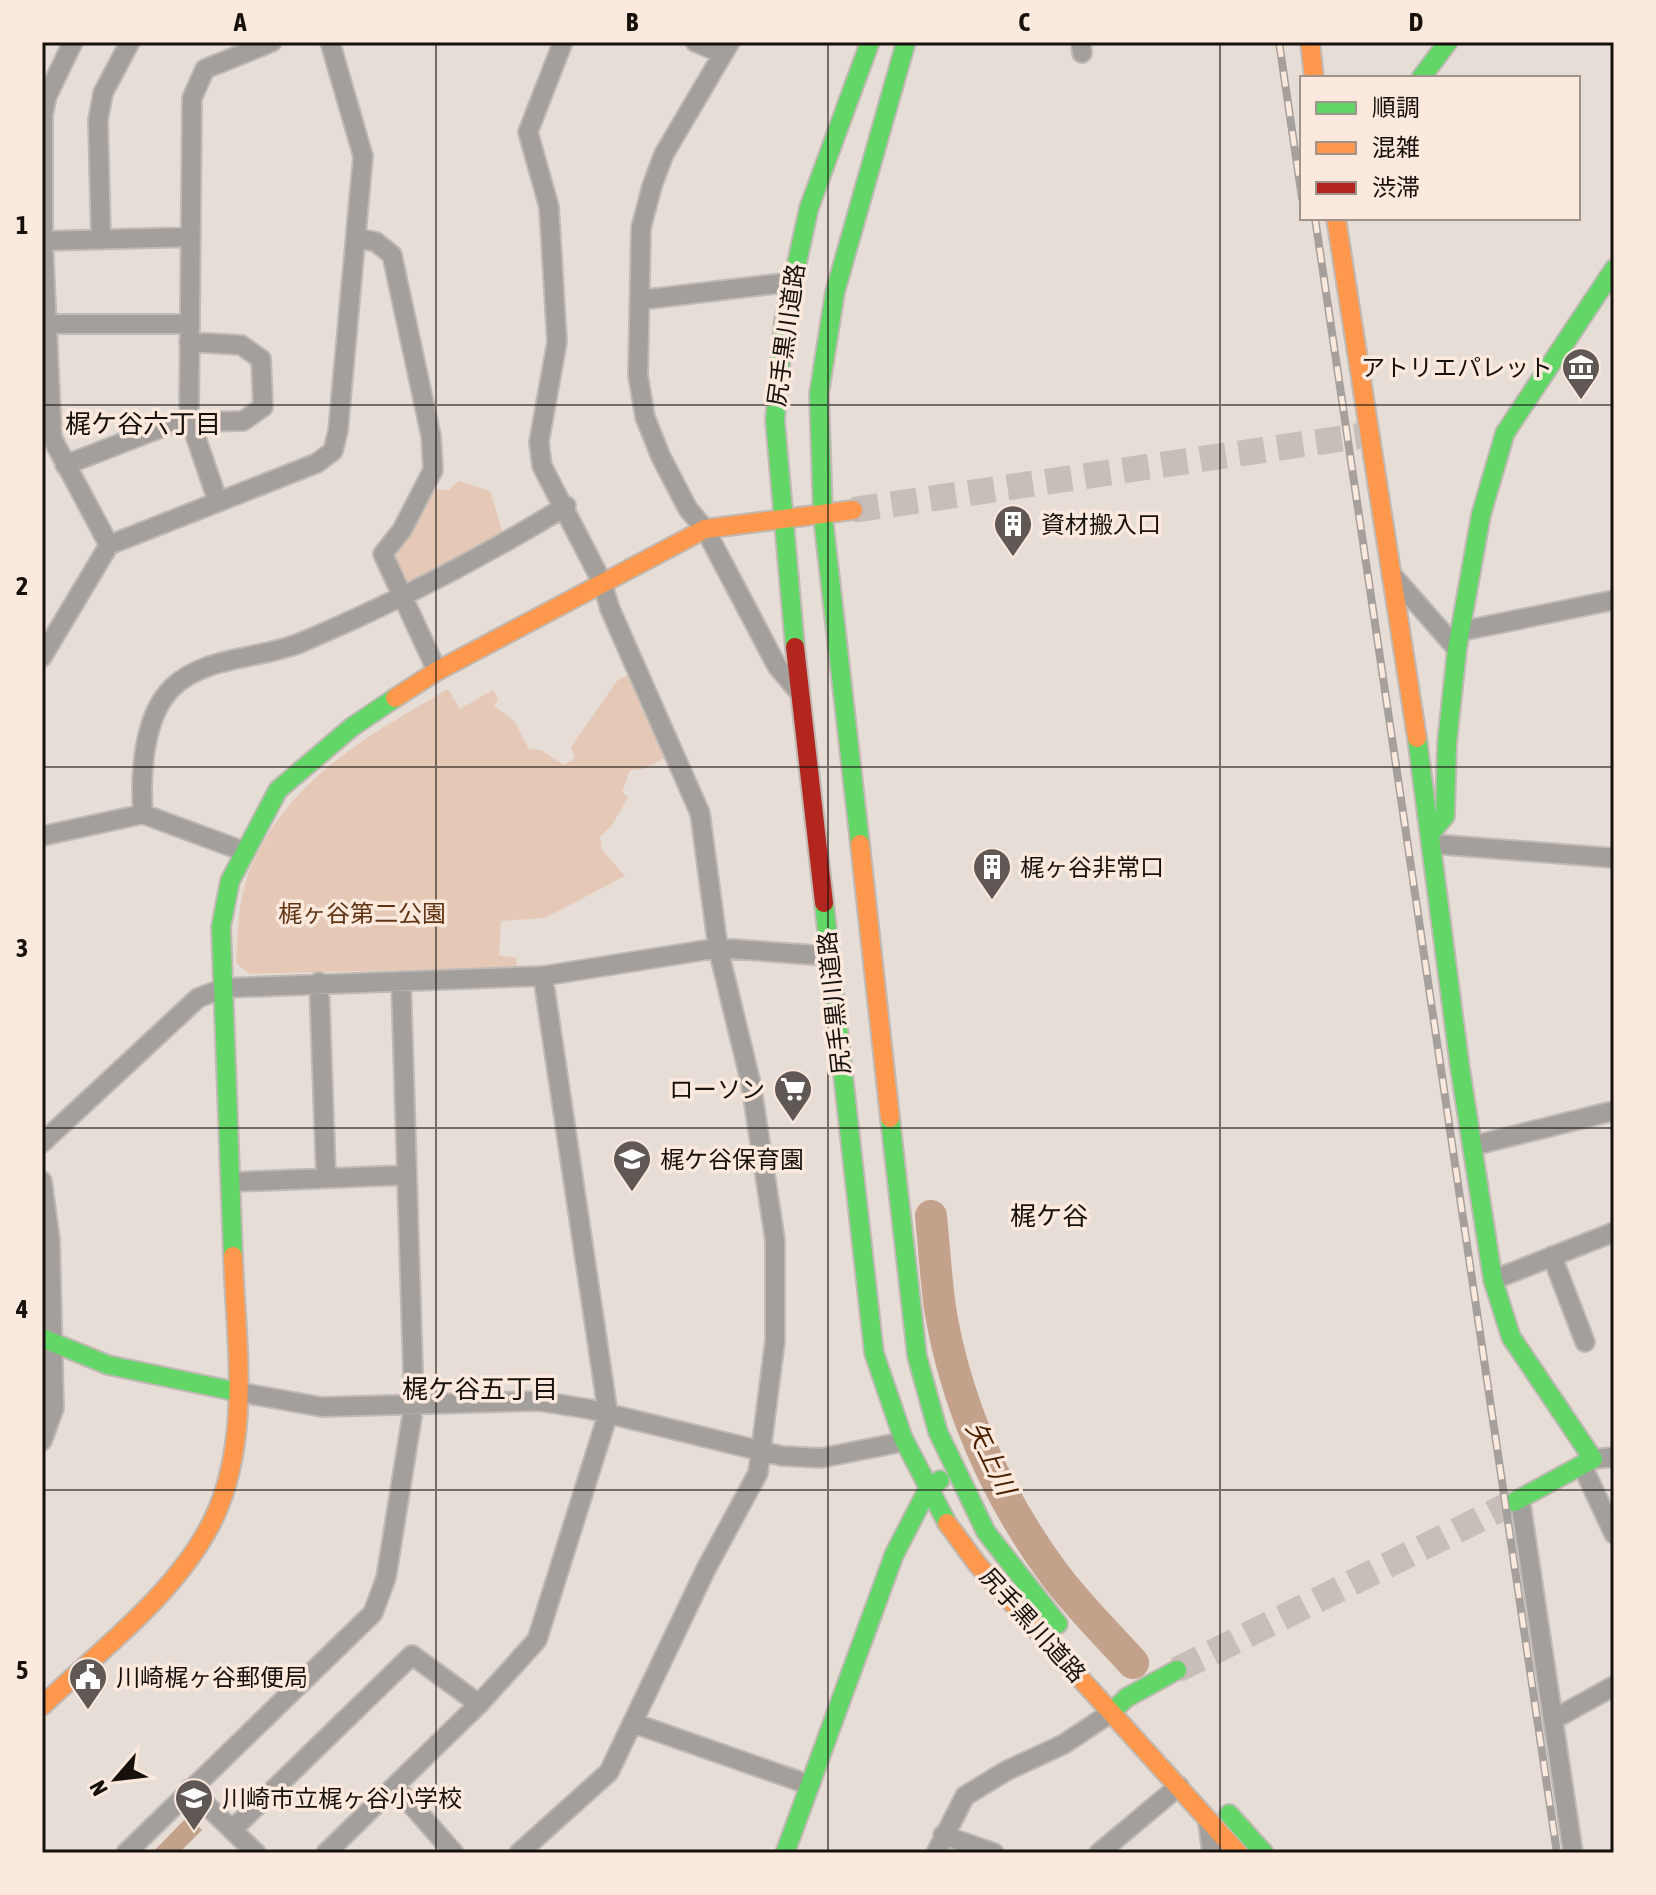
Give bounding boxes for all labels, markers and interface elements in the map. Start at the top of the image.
text: A [233,7,247,37]
text: B [626,7,639,37]
text: C [1018,7,1030,37]
text: D [1409,7,1423,37]
legend [1300,76,1580,220]
text: 順調 [1372,94,1420,121]
text: 混雑 [1372,134,1420,161]
text: 渋滞 [1372,174,1420,201]
text: 1 [16,210,28,240]
street label: 尻手黒川道路 [763,262,809,408]
museum icon: アトリエパレット [1560,346,1602,401]
place label: アトリエパレット [1361,354,1553,381]
district label: 梶ケ谷六丁目 [65,409,221,439]
building icon: 資材搬入口 [992,503,1034,558]
place label: 資材搬入口 [1041,511,1161,538]
text: 2 [16,571,28,601]
building icon: 梶ヶ谷非常口 [971,846,1013,901]
place label: 梶ヶ谷非常口 [1020,854,1164,881]
park label: 梶ヶ谷第二公園 [278,900,446,927]
street label: 尻手黒川道路 [813,930,855,1076]
text: 3 [16,933,28,963]
supermarket icon: ローソン [772,1068,814,1123]
place label: ローソン [669,1076,765,1103]
school or university icon: 梶ケ谷保育園 [611,1138,653,1193]
place label: 梶ケ谷保育園 [660,1146,804,1173]
district label: 梶ケ谷 [1010,1201,1088,1231]
text: 4 [15,1294,28,1324]
district label: 梶ケ谷五丁目 [402,1374,558,1404]
water label: 矢上川 [960,1416,1023,1502]
street label: 尻手黒川道路 [975,1562,1091,1688]
text: 5 [16,1655,28,1685]
public building icon: 川崎梶ヶ谷郵便局 [67,1656,109,1711]
place label: 川崎梶ヶ谷郵便局 [116,1664,308,1691]
north arrow [76,1739,156,1819]
text: N [84,1777,113,1800]
school or university icon: 川崎市立梶ヶ谷小学校 [173,1777,215,1832]
place label: 川崎市立梶ヶ谷小学校 [222,1785,462,1812]

